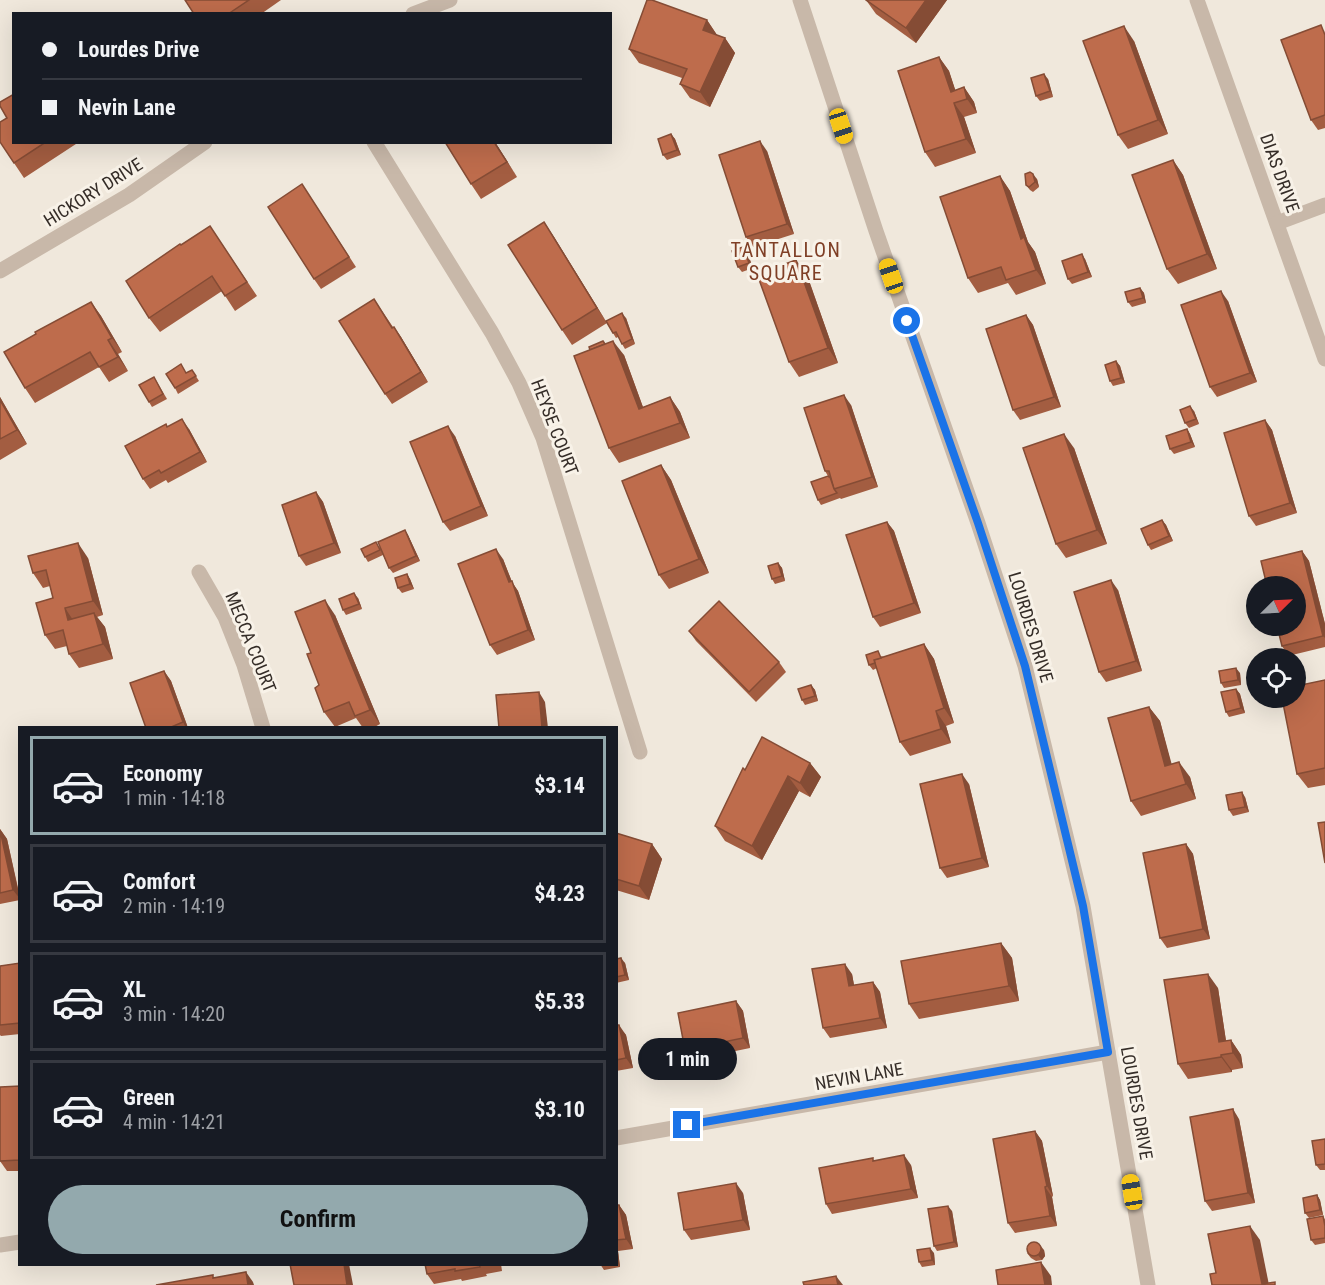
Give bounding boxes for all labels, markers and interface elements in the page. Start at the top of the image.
text: Lourdes Drive [78,37,199,62]
text: Nevin Lane [78,95,175,120]
car [827,106,855,146]
street label: DIAS DRIVE [1256,131,1304,215]
street label: HICKORY DRIVE [40,153,146,231]
district label: TANTALLON SQUARE [731,238,841,285]
car [877,256,905,296]
route start [893,307,920,334]
street label: HEYSE COURT [527,376,583,478]
street label: LOURDES DRIVE [1004,569,1058,685]
north arrow [1246,576,1306,636]
map controls [1246,576,1306,708]
street label: MECCA COURT [221,589,281,695]
button: locate [1246,648,1306,708]
icon: car [51,759,105,813]
text: Economy [123,761,203,786]
text: $3.14 [534,773,585,798]
text: 1 min · 14:18 [123,786,225,810]
icon: car [51,867,105,921]
text: Comfort [123,869,196,894]
text: $4.23 [534,881,585,906]
text: 2 min · 14:19 [123,894,225,918]
icon: car [51,975,105,1029]
text: XL [123,977,146,1002]
text: $5.33 [534,989,585,1014]
text: 3 min · 14:20 [123,1002,225,1026]
callout: 1 min [638,1038,736,1080]
street label: LOURDES DRIVE [1117,1045,1157,1161]
text: 1 min [665,1047,710,1071]
street label: NEVIN LANE [813,1058,905,1094]
icon: car [51,1083,105,1137]
text: Green [123,1085,175,1110]
text: $3.10 [534,1097,585,1122]
text: 4 min · 14:21 [123,1110,225,1134]
route end [673,1111,700,1138]
car [1120,1173,1144,1211]
button: Confirm [48,1185,588,1254]

